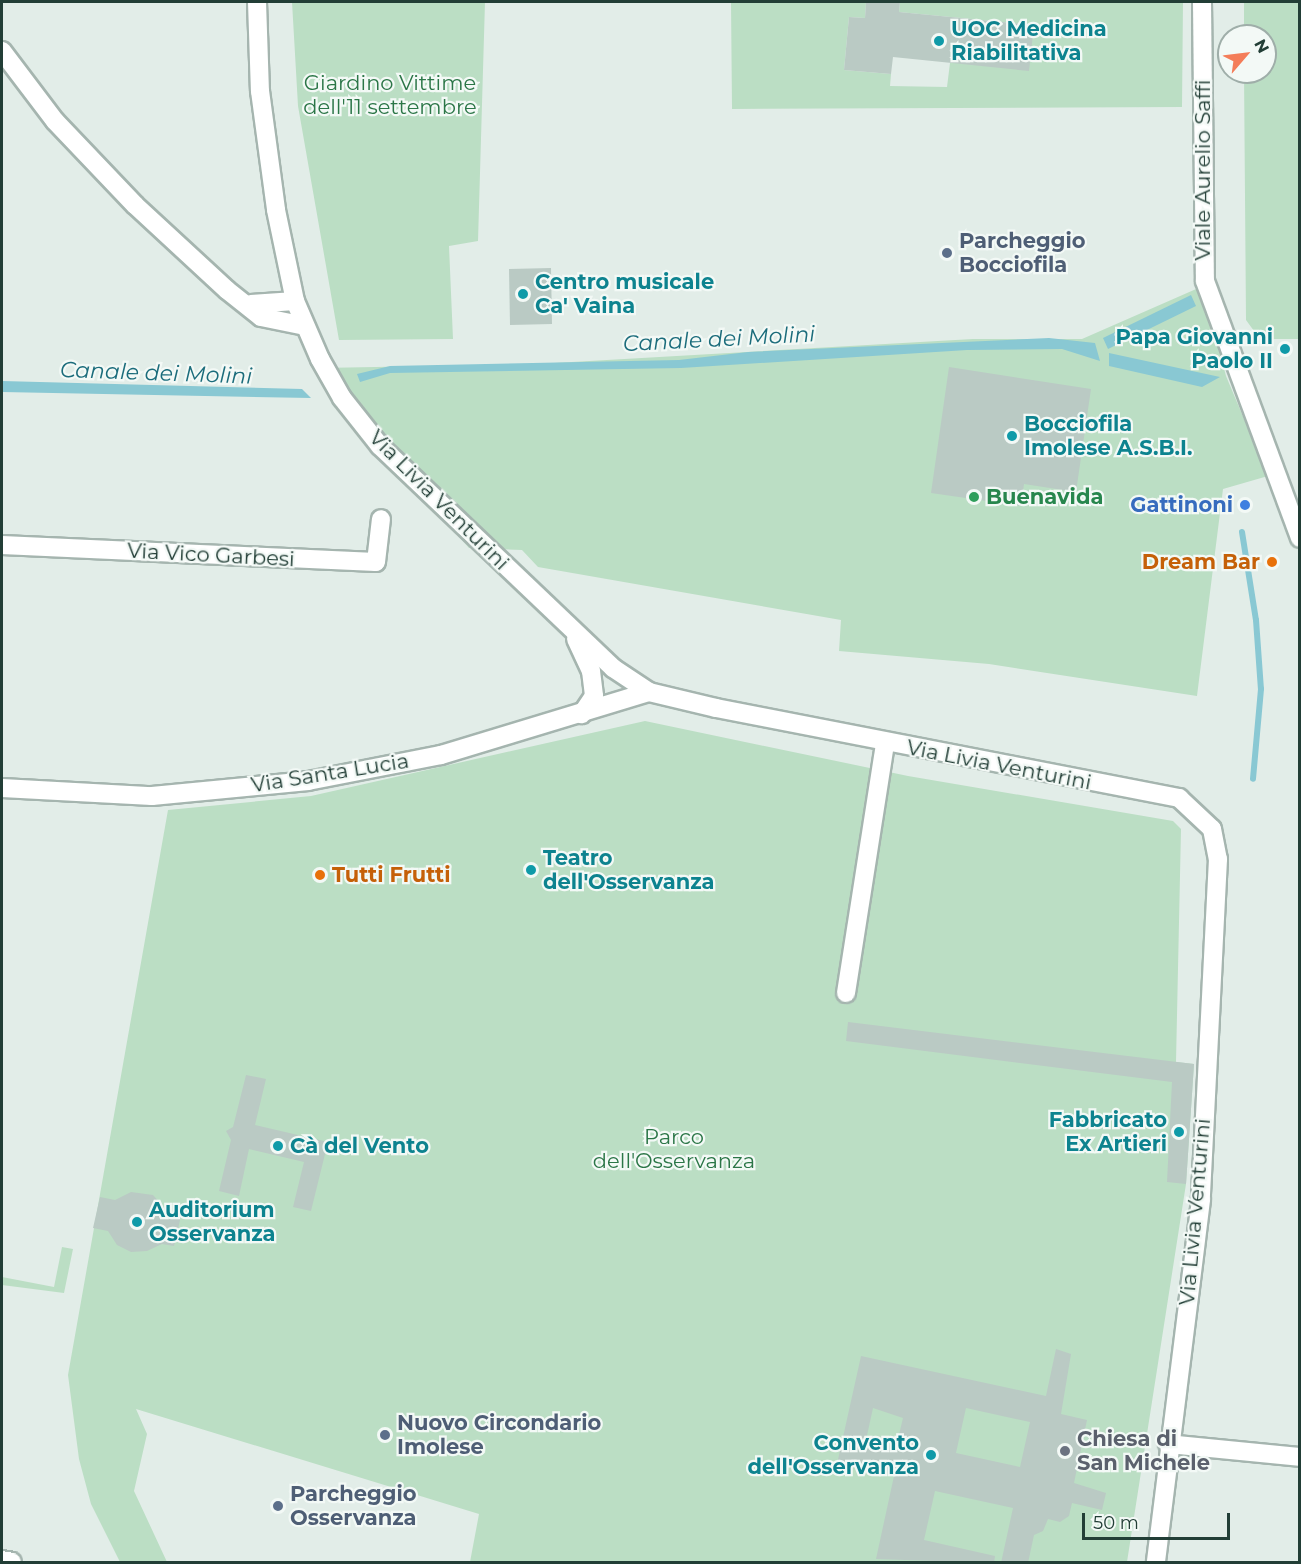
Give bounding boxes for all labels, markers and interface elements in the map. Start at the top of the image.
place label: UOC Medicina Riabilitativa [951,16,1107,66]
north arrow [1217,24,1277,84]
marker: UOC Medicina Riabilitativa [932,34,946,48]
text: N [1250,36,1273,56]
park label: Giardino Vittime dell'11 settembre [303,70,477,120]
street label: Viale Aurelio Saffi [1190,79,1216,261]
place label: Parcheggio Bocciofila [959,228,1086,278]
marker: Parcheggio Bocciofila [940,246,954,260]
place label: Centro musicale Ca' Vaina [535,269,714,319]
marker: Centro musicale Ca' Vaina [516,287,530,301]
water label: Canale dei Molini [622,321,816,357]
place label: Papa Giovanni Paolo II [1115,324,1273,374]
marker: Papa Giovanni Paolo II [1278,342,1292,356]
water label: Canale dei Molini [59,356,253,390]
place label: Bocciofila Imolese A.S.B.I. [1024,411,1192,461]
street label: Via Livia Venturini [364,425,514,575]
marker: Bocciofila Imolese A.S.B.I. [1005,429,1019,443]
place label: Buenavida [986,484,1103,510]
marker: Buenavida [967,490,981,504]
place label: Gattinoni [1130,492,1233,518]
marker: Gattinoni [1238,498,1252,512]
street label: Via Vico Garbesi [127,538,295,572]
place label: Dream Bar [1142,549,1260,575]
marker: Dream Bar [1265,555,1279,569]
street label: Via Livia Venturini [905,735,1093,795]
street label: Via Santa Lucia [249,748,411,798]
place label: Teatro dell'Osservanza [543,845,715,895]
place label: Tutti Frutti [332,862,450,888]
marker: Teatro dell'Osservanza [524,863,538,877]
marker: Tutti Frutti [313,868,327,882]
place label: Fabbricato Ex Artieri [1049,1107,1167,1157]
street label: Via Livia Venturini [1174,1117,1216,1307]
park label: Parco dell'Osservanza [593,1124,755,1174]
marker: Fabbricato Ex Artieri [1172,1125,1186,1139]
place label: Cà del Vento [290,1133,429,1159]
marker: Cà del Vento [271,1139,285,1153]
place label: Auditorium Osservanza [149,1197,276,1247]
marker: Auditorium Osservanza [130,1215,144,1229]
place label: Nuovo Circondario Imolese [397,1410,601,1460]
place label: Chiesa di San Michele [1077,1426,1210,1476]
marker: Nuovo Circondario Imolese [378,1428,392,1442]
place label: Convento dell'Osservanza [747,1430,919,1480]
marker: Chiesa di San Michele [1058,1444,1072,1458]
marker: Convento dell'Osservanza [924,1448,938,1462]
place label: Parcheggio Osservanza [290,1481,417,1531]
marker: Parcheggio Osservanza [271,1499,285,1513]
scale bar [1085,1501,1234,1539]
text: 50 m [1093,1512,1139,1534]

